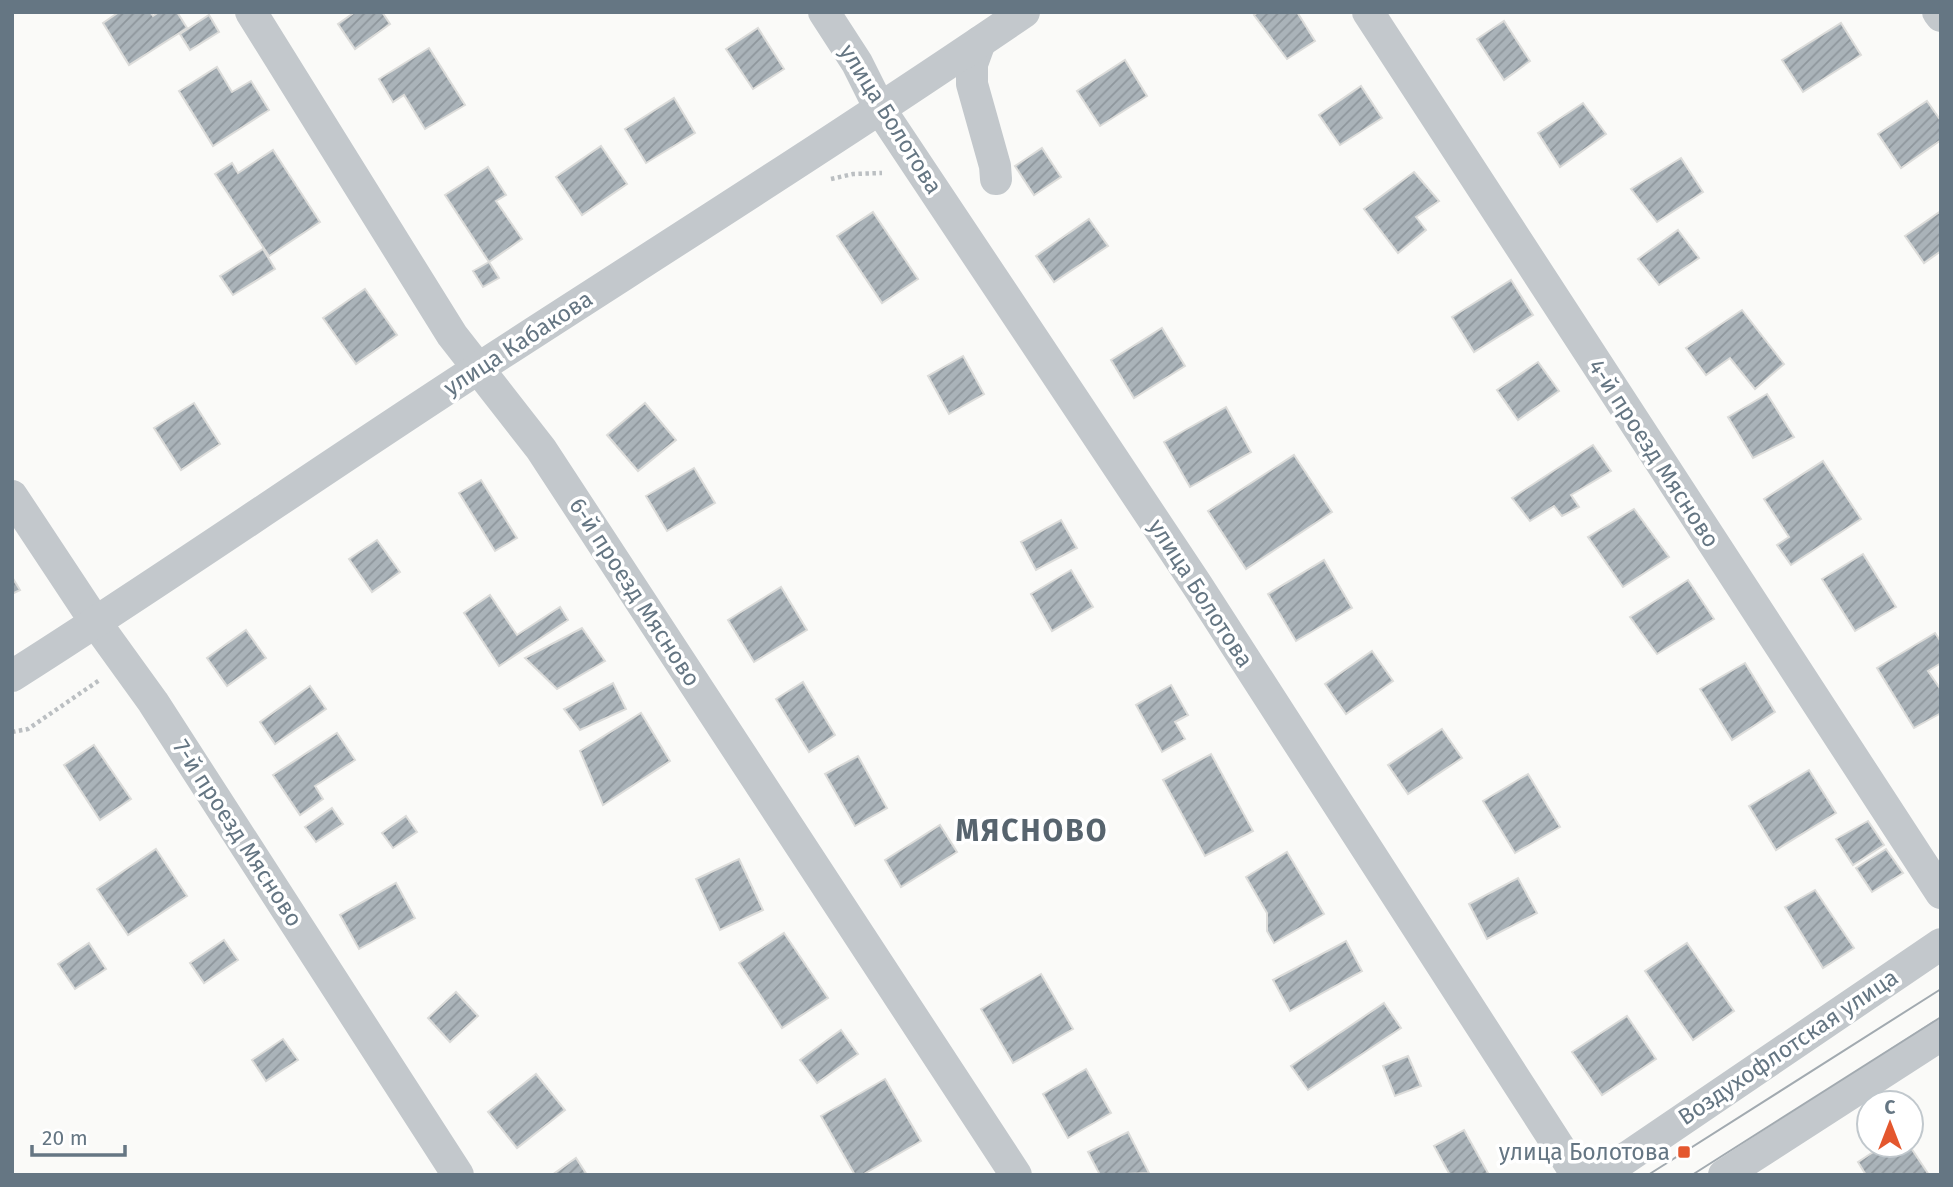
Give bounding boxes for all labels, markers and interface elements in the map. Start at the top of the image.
street label: улица Болотова [834,39,948,199]
street label: улица Кабакова [438,284,598,402]
street label: 4-й проезд Мясново [1583,353,1725,553]
street label: 6-й проезд Мясново [564,492,706,692]
street label: улица Болотова [1143,514,1259,672]
street label: 7-й проезд Мясново [167,734,309,932]
district label: МЯСНОВО [955,813,1109,849]
street label: Воздухофлотская улица [1673,963,1903,1131]
north arrow [1855,1089,1925,1159]
text: С [1885,1096,1896,1119]
scale bar [32,1114,124,1158]
text: 20 m [42,1125,88,1151]
place label: улица Болотова [1499,1138,1670,1166]
marker: улица Болотова [1676,1144,1692,1160]

